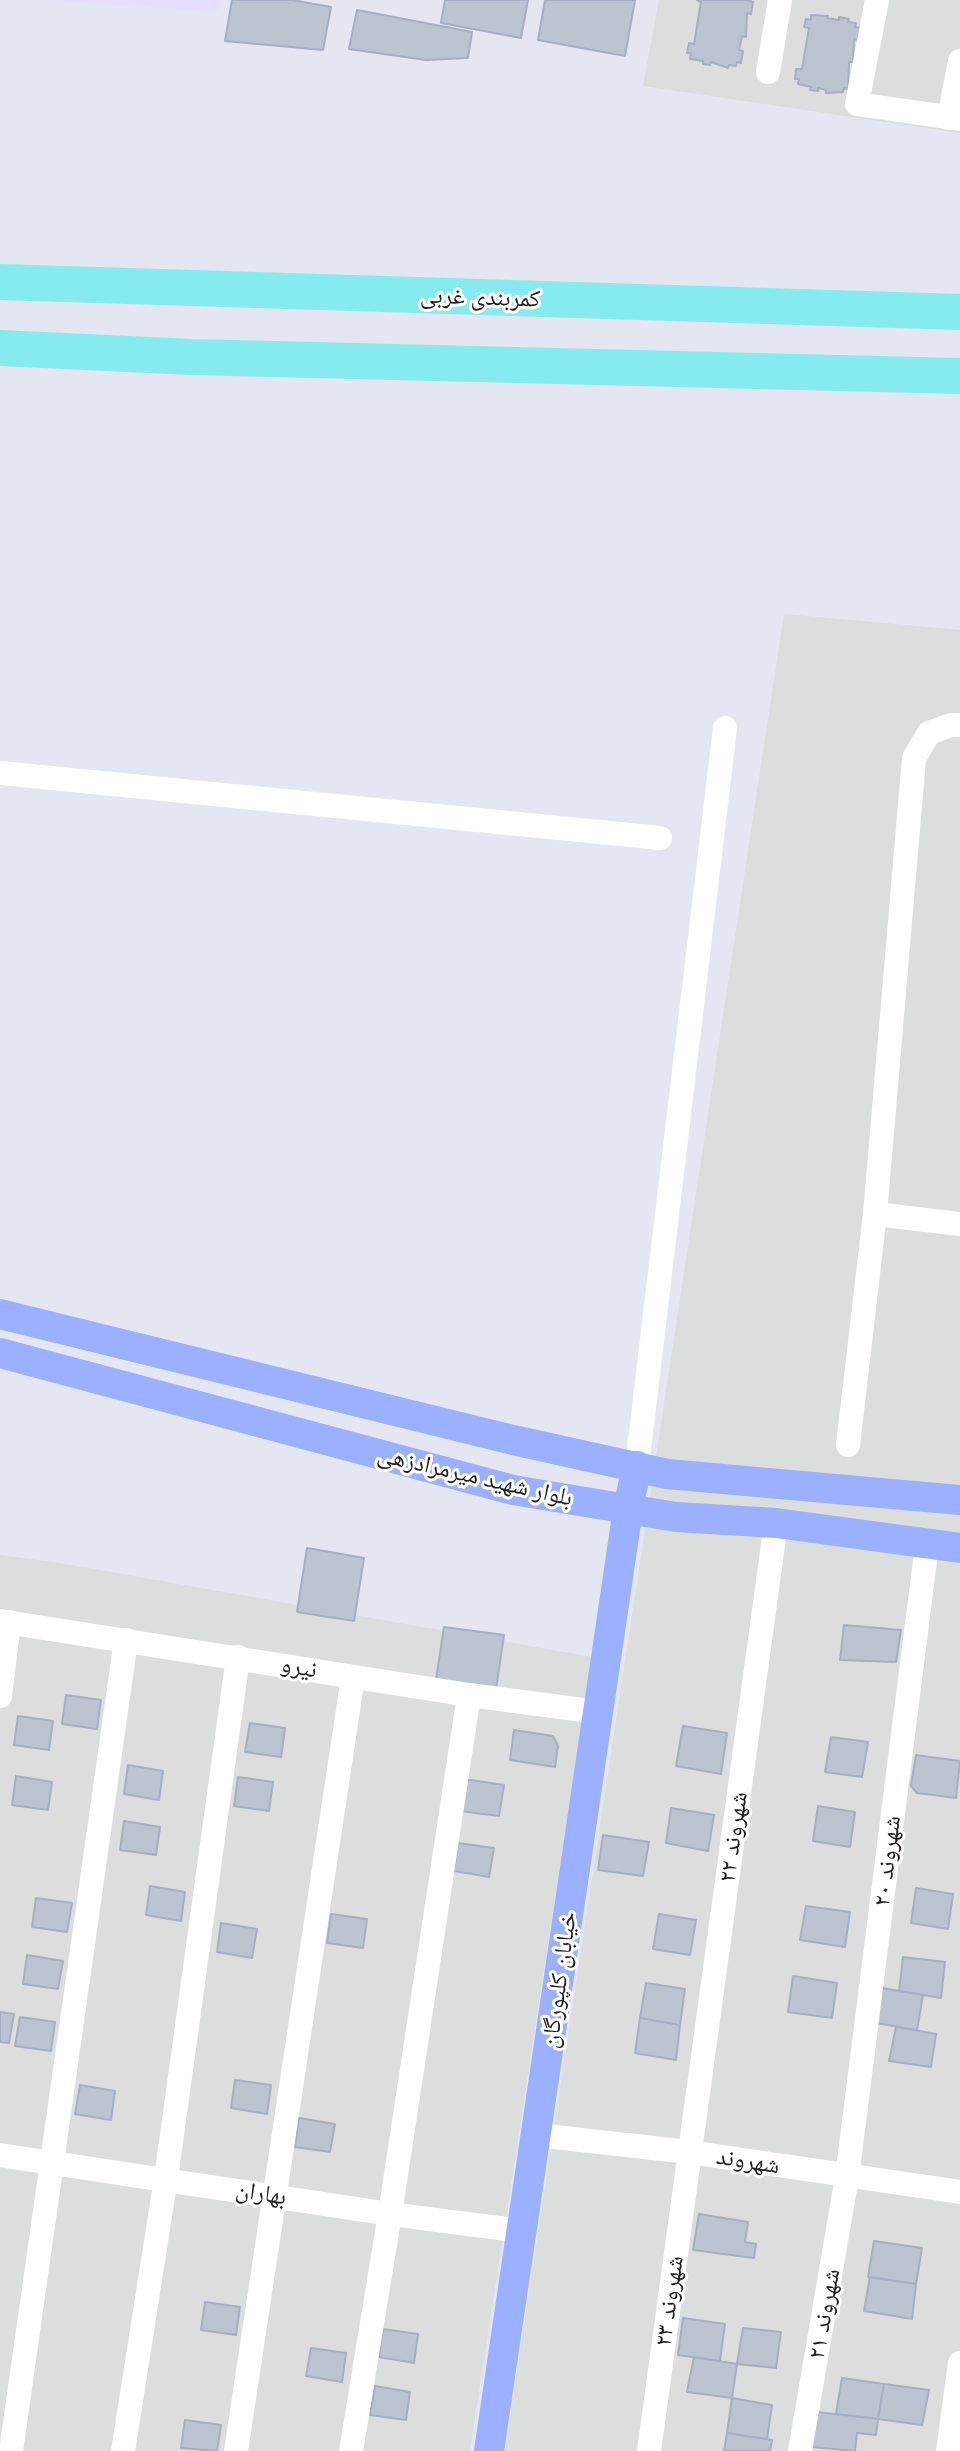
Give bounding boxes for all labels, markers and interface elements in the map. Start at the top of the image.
street label: کمربندی غربی [419,281,541,313]
street label: بلوار شهید میرمرادزهی [375,1440,575,1512]
street label: نیرو [279,1650,319,1684]
street label: شهروند ۲۲ [712,1790,754,1884]
street label: شهروند ۲۰ [867,1814,907,1908]
street label: خیابان کلپورگان [535,1910,583,2050]
street label: شهروند [714,2142,782,2180]
street label: بهاران [234,2175,288,2211]
street label: شهروند ۲۳ [648,2254,690,2348]
street label: شهروند ۲۱ [802,2266,846,2362]

